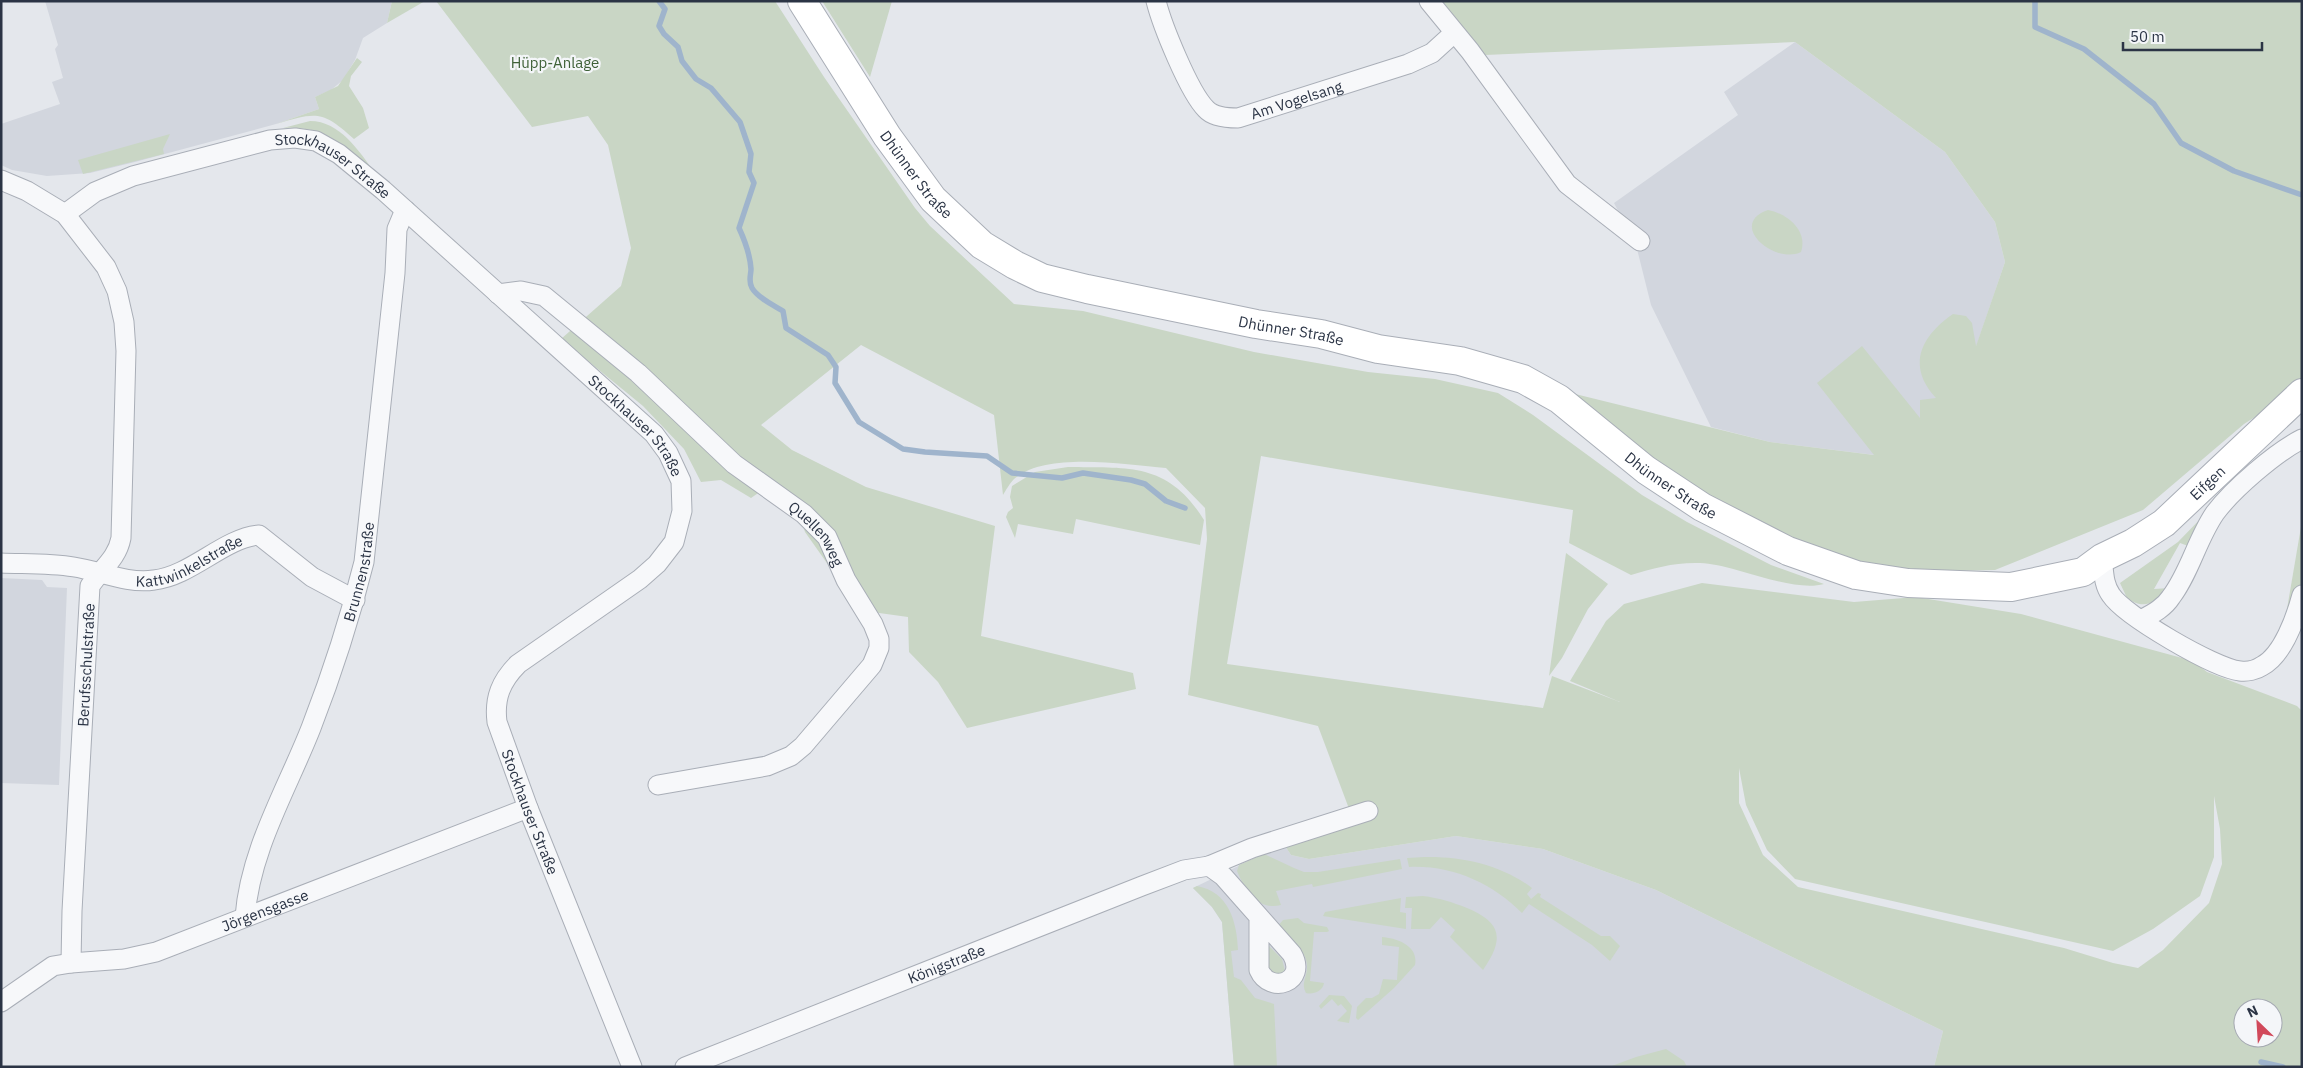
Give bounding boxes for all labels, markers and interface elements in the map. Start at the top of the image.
scale bar [2123,20,2262,52]
text: 50 m [2130,27,2165,46]
park label: Hüpp-Anlage [511,53,599,72]
street label: Am Vogelsang [1248,76,1345,123]
street label: Dhünner Straße [876,126,957,222]
street label: Stockhauser Straße [274,128,395,202]
street label: Dhünner Straße [1237,311,1346,349]
street label: Stockhauser Straße [585,370,687,479]
street label: Dhünner Straße [1621,447,1720,523]
street label: Eifgen [2185,461,2229,504]
street label: Quellenweg [785,497,848,569]
street label: Brunnenstraße [339,521,378,624]
street label: Kattwinkelstraße [135,530,245,590]
street label: Berufsschulstraße [73,603,99,727]
street label: Stockhauser Straße [498,746,563,877]
street label: Jörgensgasse [219,884,311,935]
street label: Königstraße [905,940,988,987]
north arrow [2233,998,2283,1048]
text: N [2244,1001,2261,1022]

